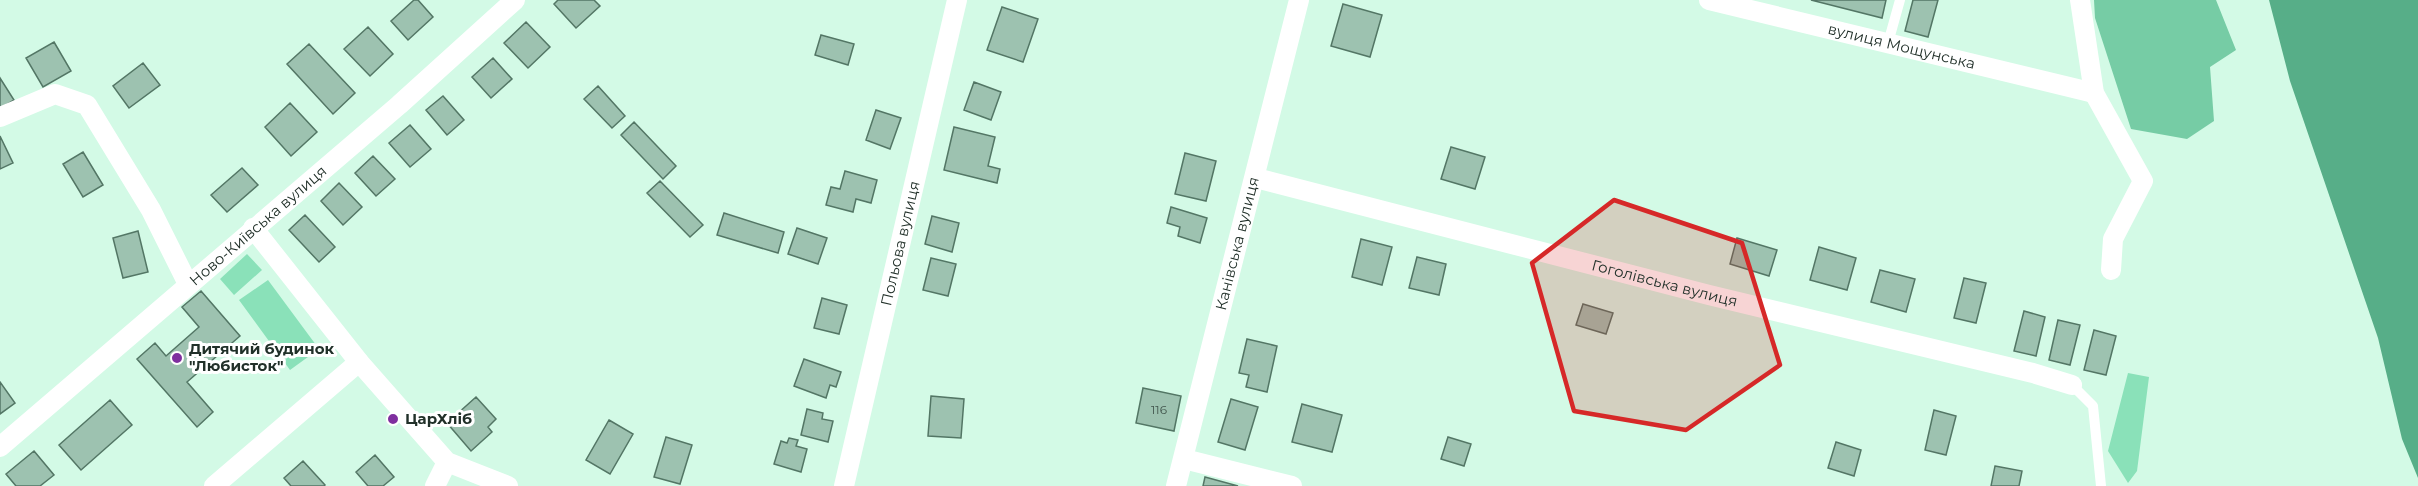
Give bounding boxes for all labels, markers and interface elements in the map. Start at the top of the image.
street label: вулиця Мощунська [1826,19,1977,73]
street label: Ново-Київська вулиця [185,161,330,289]
street label: Канівська вулиця [1211,175,1263,312]
street label: Польова вулиця [876,179,924,308]
street label: Гоголівська вулиця [1590,255,1740,311]
place label: Дитячий будинок "Любисток" [189,339,334,375]
marker: Дитячий будинок "Любисток" [170,351,184,365]
house number: 116 [1151,402,1167,417]
place label: ЦарХліб [405,409,472,428]
marker: ЦарХліб [386,412,400,426]

